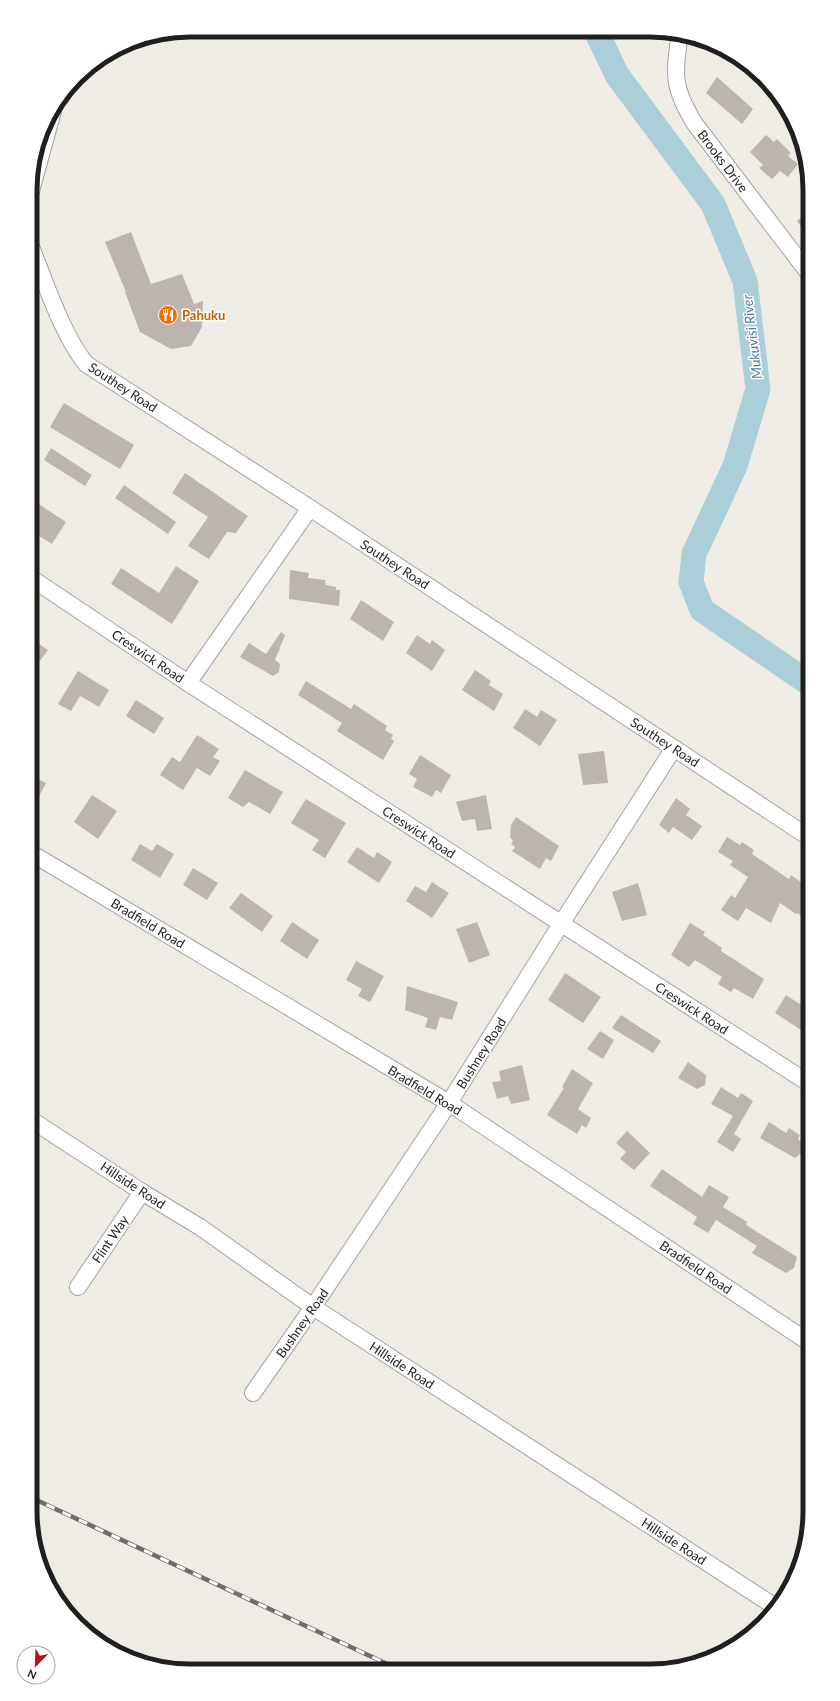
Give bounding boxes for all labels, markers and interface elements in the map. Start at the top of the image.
street label: Brooks Drive [694,127,752,195]
water label: Mukuvisi River [738,294,765,380]
restaurant icon: Pahuku [157,304,179,326]
place label: Pahuku [182,307,225,323]
street label: Southey Road [86,359,160,415]
street label: Southey Road [358,536,432,592]
street label: Creswick Road [109,626,187,686]
street label: Southey Road [628,714,702,770]
street label: Creswick Road [379,802,459,862]
street label: Bradfield Road [108,895,188,951]
street label: Creswick Road [652,978,732,1038]
street label: Bushney Road [453,1014,509,1092]
street label: Bradfield Road [385,1062,465,1118]
street label: Hillside Road [98,1158,168,1212]
street label: Flint Way [88,1212,132,1266]
street label: Bradfield Road [657,1237,735,1297]
street label: Bushney Road [272,1285,332,1361]
street label: Hillside Road [367,1338,437,1392]
street label: Hillside Road [639,1514,709,1568]
north arrow [16,1645,56,1685]
text: N [25,1667,38,1682]

